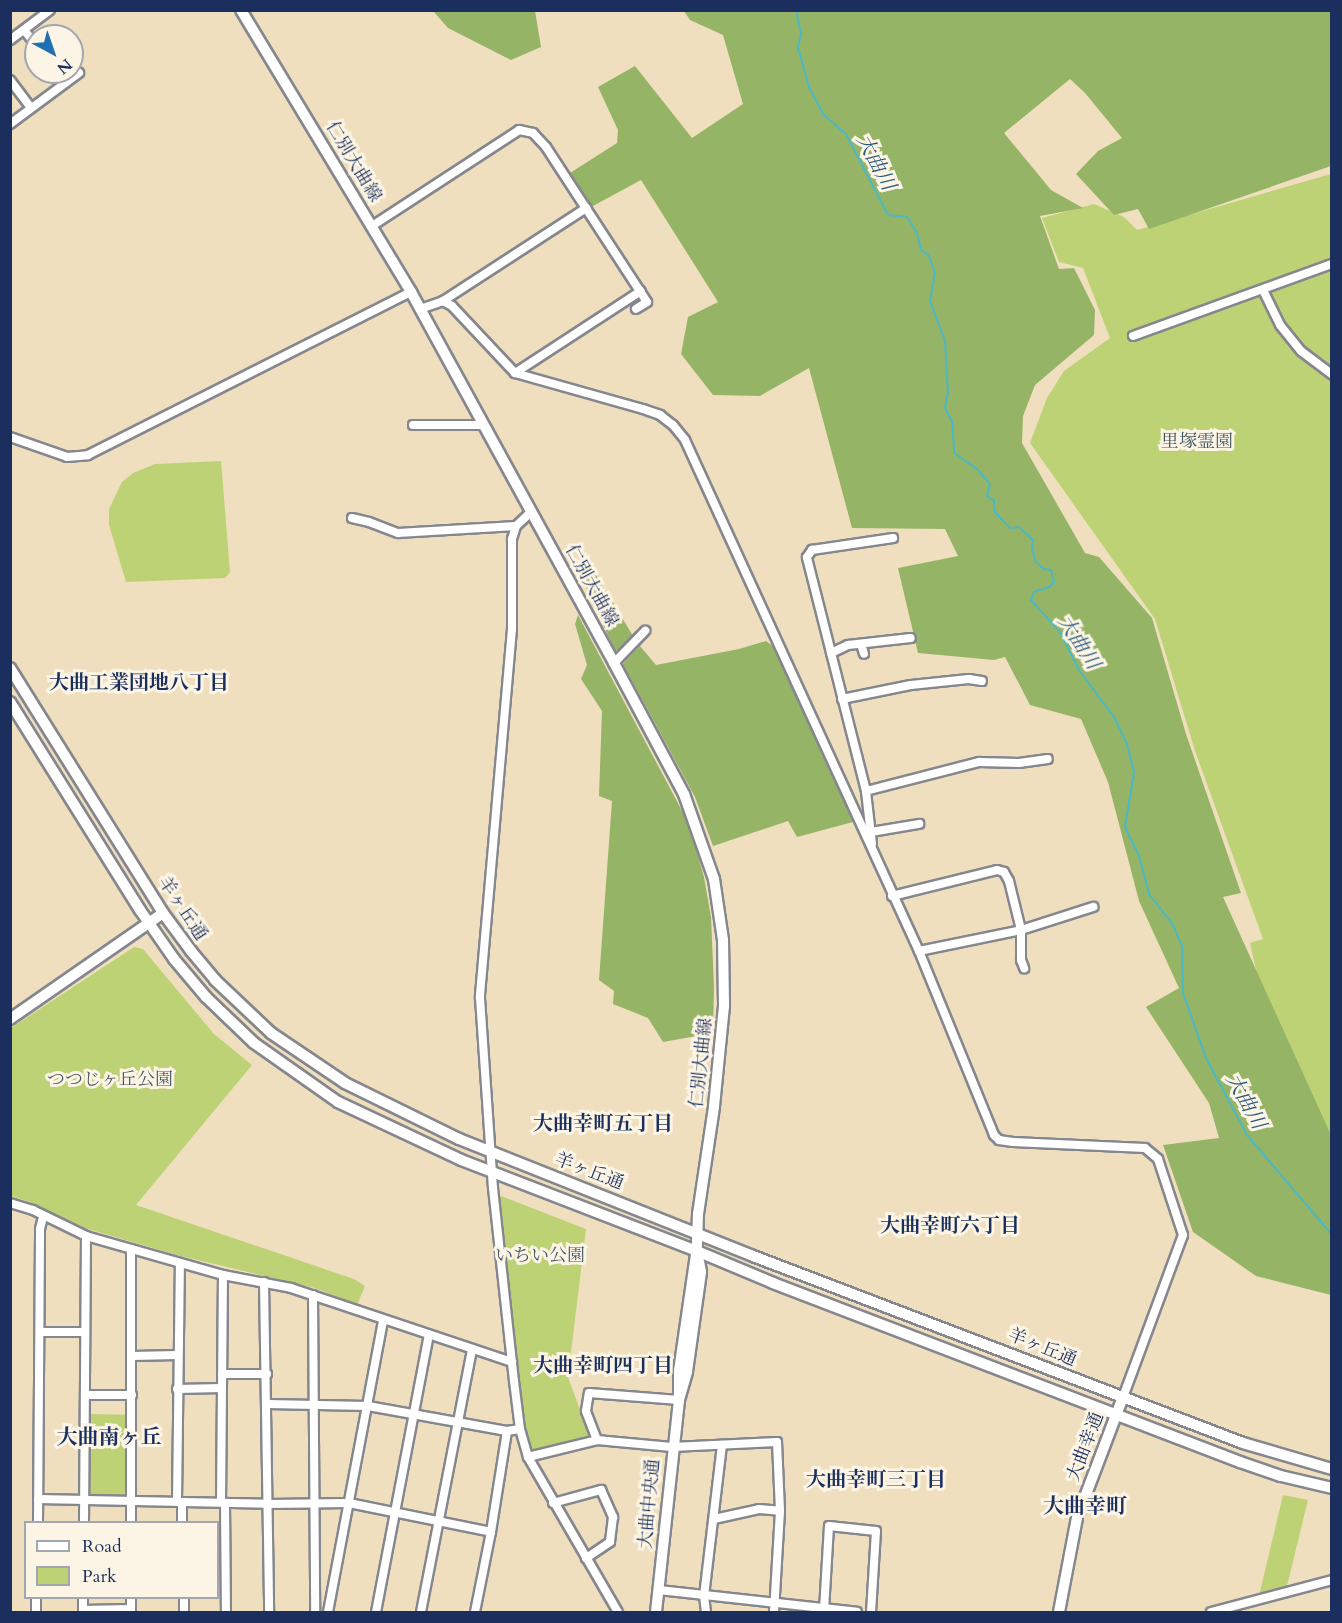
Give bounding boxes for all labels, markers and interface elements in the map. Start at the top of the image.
north arrow [24,24,84,84]
text: N [52,53,77,79]
street label: 仁別大曲線 [321,118,385,206]
water label: 大曲川 [851,130,901,194]
park label: 里塚霊園 [1161,431,1233,453]
street label: 仁別大曲線 [560,541,622,631]
water label: 大曲川 [1053,610,1105,674]
district label: 大曲工業団地八丁目 [49,670,229,694]
street label: 羊ヶ丘通 [153,873,211,945]
street label: 仁別大曲線 [687,1017,717,1109]
park label: つつじヶ丘公園 [47,1069,173,1091]
water label: 大曲川 [1221,1069,1271,1133]
district label: 大曲幸町五丁目 [533,1111,673,1135]
street label: 羊ヶ丘通 [552,1149,626,1195]
district label: 大曲幸町六丁目 [880,1213,1020,1237]
park label: いちい公園 [495,1245,585,1267]
street label: 羊ヶ丘通 [1005,1325,1079,1371]
district label: 大曲幸町四丁目 [533,1353,673,1377]
street label: 大曲幸通 [1063,1410,1109,1484]
district label: 大曲南ヶ丘 [57,1425,161,1451]
street label: 大曲中央通 [635,1458,665,1550]
district label: 大曲幸町三丁目 [806,1467,946,1491]
district label: 大曲幸町 [1043,1494,1127,1520]
legend [24,1521,219,1599]
text: Road [82,1534,122,1559]
text: Park [82,1564,117,1589]

